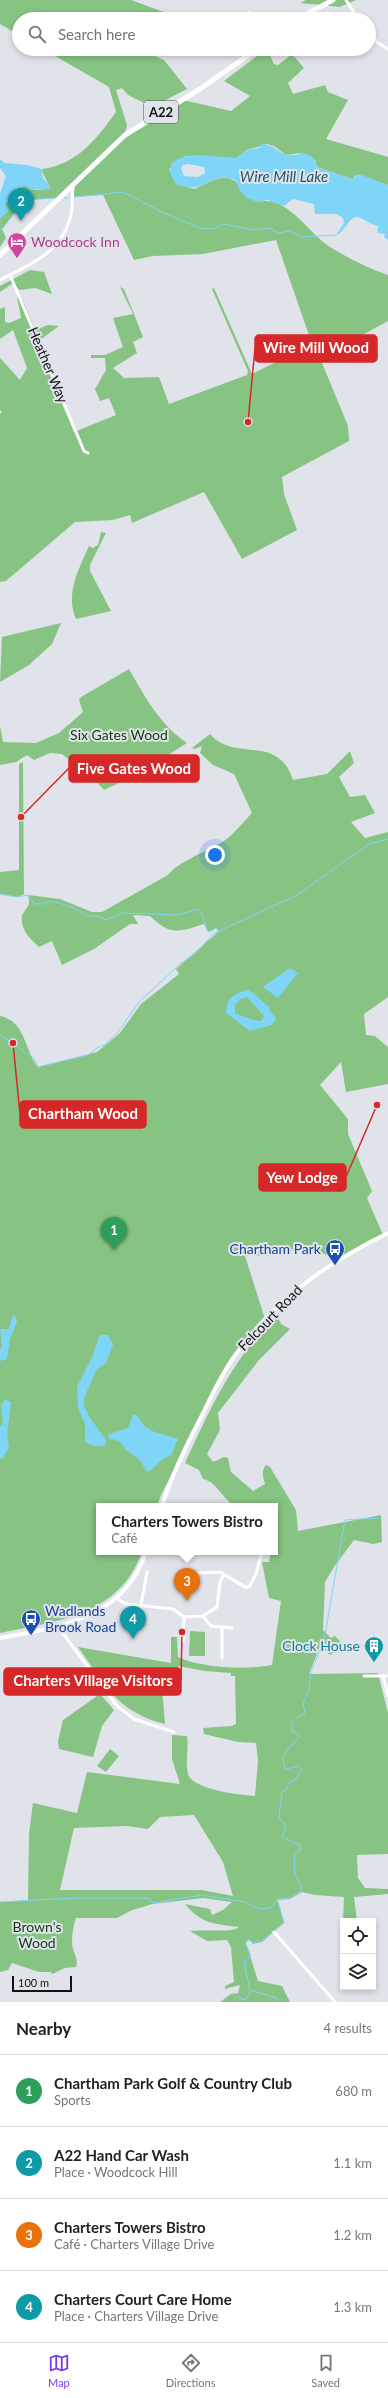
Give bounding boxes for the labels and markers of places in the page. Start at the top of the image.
pin: 2 [8,188,34,221]
hotel icon: Woodcock Inn [6,231,28,259]
place label: Woodcock Inn [31,233,120,250]
callout: Wire Mill Wood [255,335,377,362]
callout: Five Gates Wood [69,755,199,782]
callout: Chartham Wood [20,1101,146,1128]
callout: Yew Lodge [259,1164,346,1191]
pin: 1 [101,1217,127,1250]
bus stop icon: Chartham Park [324,1238,346,1266]
place label: Chartham Park [230,1240,322,1257]
pin: 3 [174,1568,200,1601]
place label: Wadlands Brook Road [45,1602,116,1635]
pin: 4 [120,1606,146,1639]
bus stop icon: Wadlands Brook Road [20,1608,42,1636]
building icon: Clock House [363,1635,385,1663]
place label: Clock House [282,1637,360,1654]
callout: Charters Village Visitors [4,1668,181,1695]

